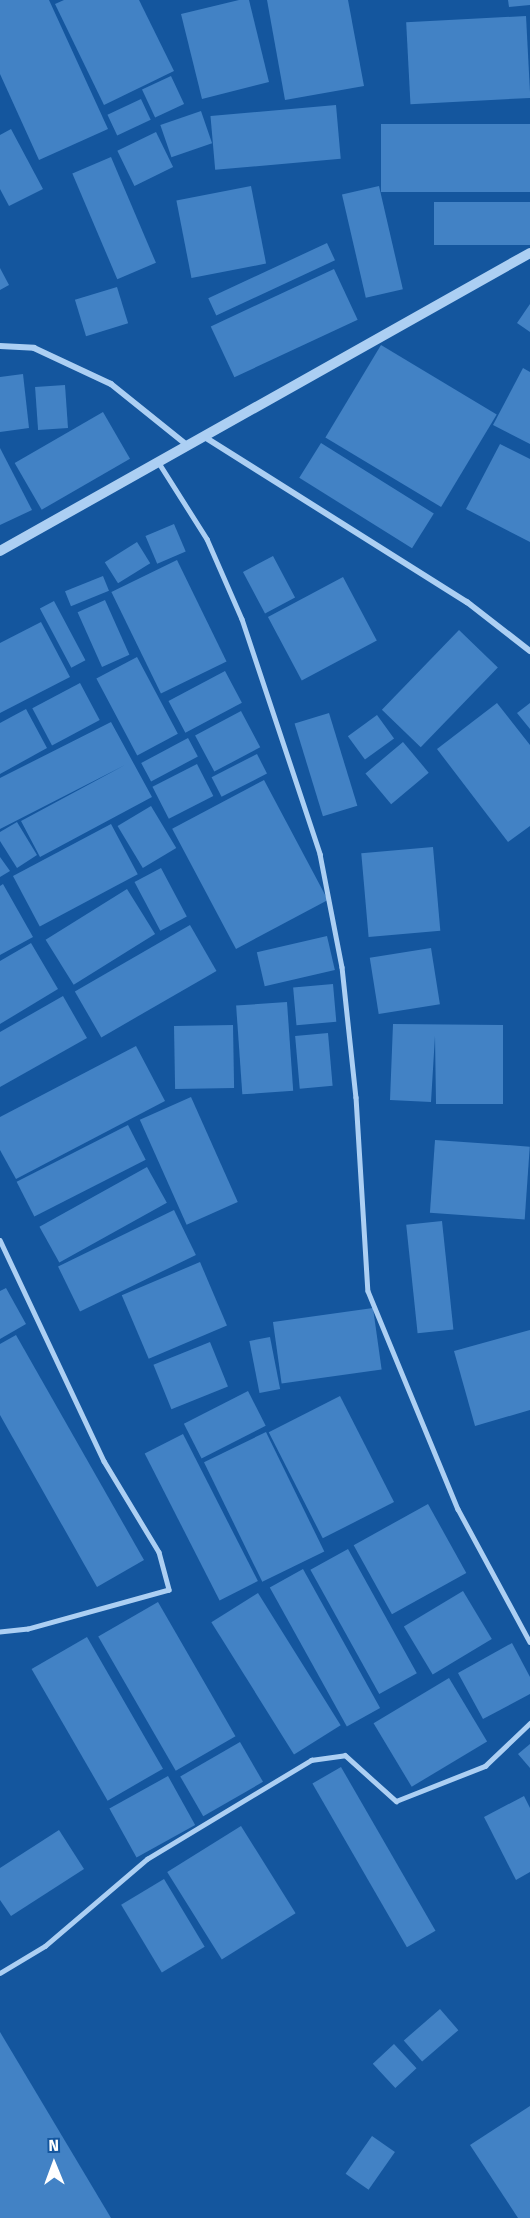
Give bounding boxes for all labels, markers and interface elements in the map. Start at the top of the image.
north arrow [24,2134,84,2194]
text: N [48,2136,59,2155]

